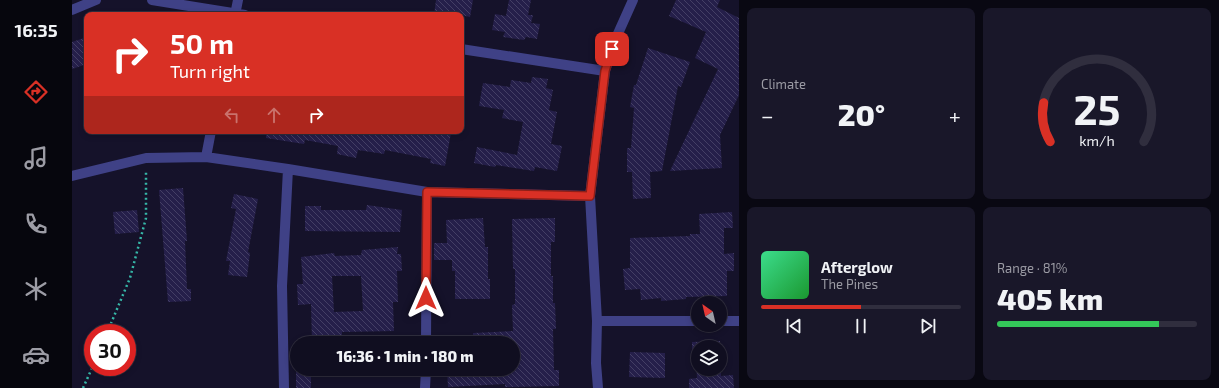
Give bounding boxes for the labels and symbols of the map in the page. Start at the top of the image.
pin [595,32,629,66]
position arrow [405,277,447,319]
north arrow [691,296,727,332]
speed limit sign: 30 [84,324,136,376]

